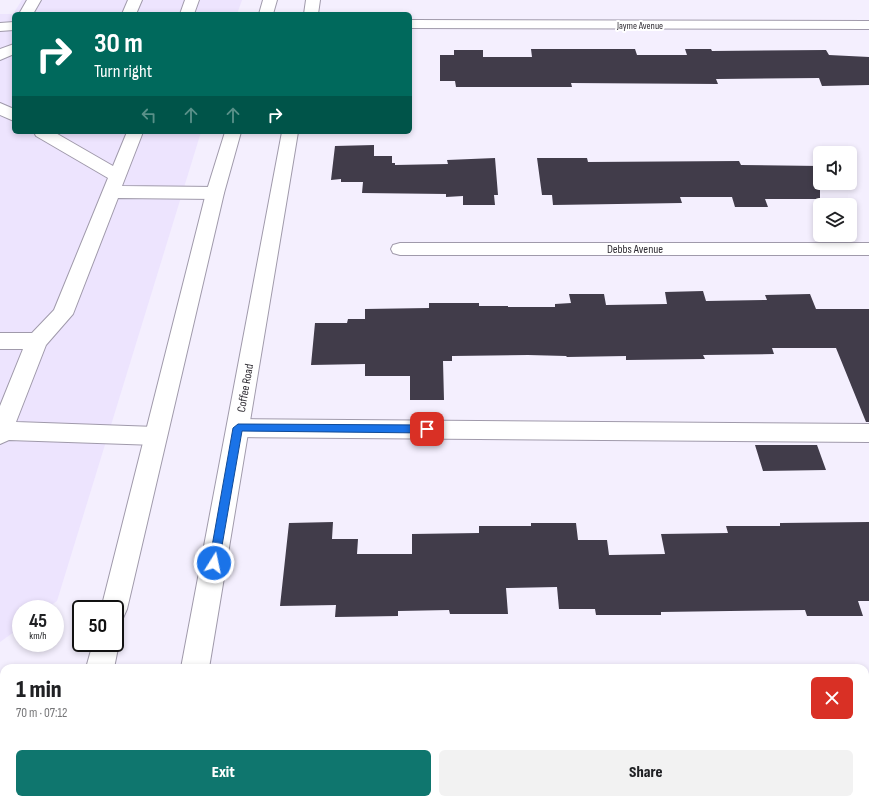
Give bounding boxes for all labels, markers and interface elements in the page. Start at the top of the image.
street label: Jayme Avenue [616,20,663,32]
text: 30 m [94,27,143,60]
icon: right [28,28,80,80]
text: Turn right [94,61,152,82]
icon: left [138,104,160,126]
icon: ahead [180,104,202,126]
icon: ahead [222,104,244,126]
icon: right [264,104,286,126]
map controls [813,146,857,242]
button: sound [813,146,857,190]
button: layers [813,198,857,242]
street label: Debbs Avenue [607,242,663,257]
street label: Coffee Road [234,363,257,413]
pin [410,412,444,446]
icon: arrive [416,418,438,440]
position arrow [193,542,235,584]
speed limit sign: 50 [72,600,124,652]
text: 45 [29,609,47,633]
text: km/h [29,630,47,642]
text: 1 min [16,675,62,704]
button: close [811,677,853,719]
text: 70 m · 07:12 [16,705,67,721]
button: Exit [16,750,431,796]
button: Share [439,750,853,796]

